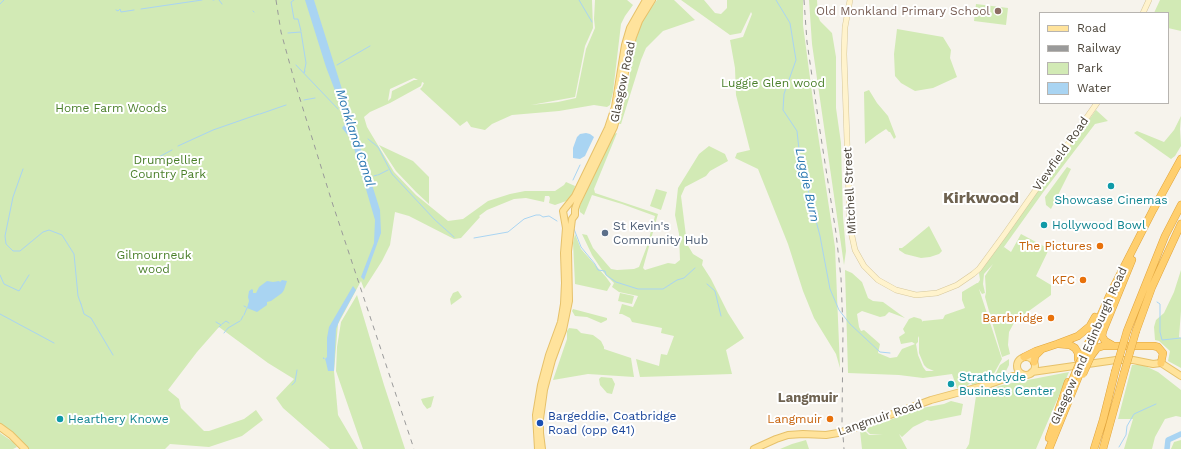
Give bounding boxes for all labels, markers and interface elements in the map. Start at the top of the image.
place label: Old Monkland Primary School [816,4,990,18]
marker: Old Monkland Primary School [993,6,1003,16]
legend [1039,12,1169,104]
text: Road [1077,21,1106,35]
street label: Glasgow Road [607,40,639,124]
text: Railway [1077,41,1121,55]
text: Park [1077,61,1103,75]
park label: Luggie Glen wood [721,76,825,90]
text: Water [1077,81,1111,95]
water label: Monkland Canal [332,87,378,189]
park label: Home Farm Woods [55,101,167,115]
street label: Viewfield Road [1030,114,1092,194]
water label: Luggie Burn [792,147,822,223]
street label: Mitchell Street [841,147,859,235]
park label: Drumpellier Country Park [130,153,206,181]
marker: Showcase Cinemas [1106,181,1116,191]
district label: Kirkwood [943,188,1019,208]
place label: Showcase Cinemas [1054,193,1168,207]
place label: Hollywood Bowl [1052,218,1146,232]
place label: St Kevin's Community Hub [613,219,708,247]
marker: Hollywood Bowl [1039,220,1049,230]
marker: St Kevin's Community Hub [600,228,610,238]
place label: The Pictures [1019,239,1092,253]
marker: The Pictures [1095,241,1105,251]
park label: Gilmourneuk wood [116,248,192,276]
street label: Glasgow and Edinburgh Road [1048,265,1130,427]
place label: KFC [1052,273,1075,287]
marker: KFC [1078,275,1088,285]
place label: Barrbridge [982,311,1043,325]
marker: Barrbridge [1046,313,1056,323]
place label: Strathclyde Business Center [959,370,1054,398]
marker: Strathclyde Business Center [946,379,956,389]
district label: Langmuir [778,390,838,406]
street label: Langmuir Road [836,397,924,439]
place label: Bargeddie, Coatbridge Road (opp 641) [548,409,676,437]
place label: Hearthery Knowe [68,412,169,426]
place label: Langmuir [767,412,822,426]
marker: Hearthery Knowe [55,414,65,424]
marker: Langmuir [825,414,835,424]
marker: Bargeddie, Coatbridge Road (opp 641) [535,418,545,428]

